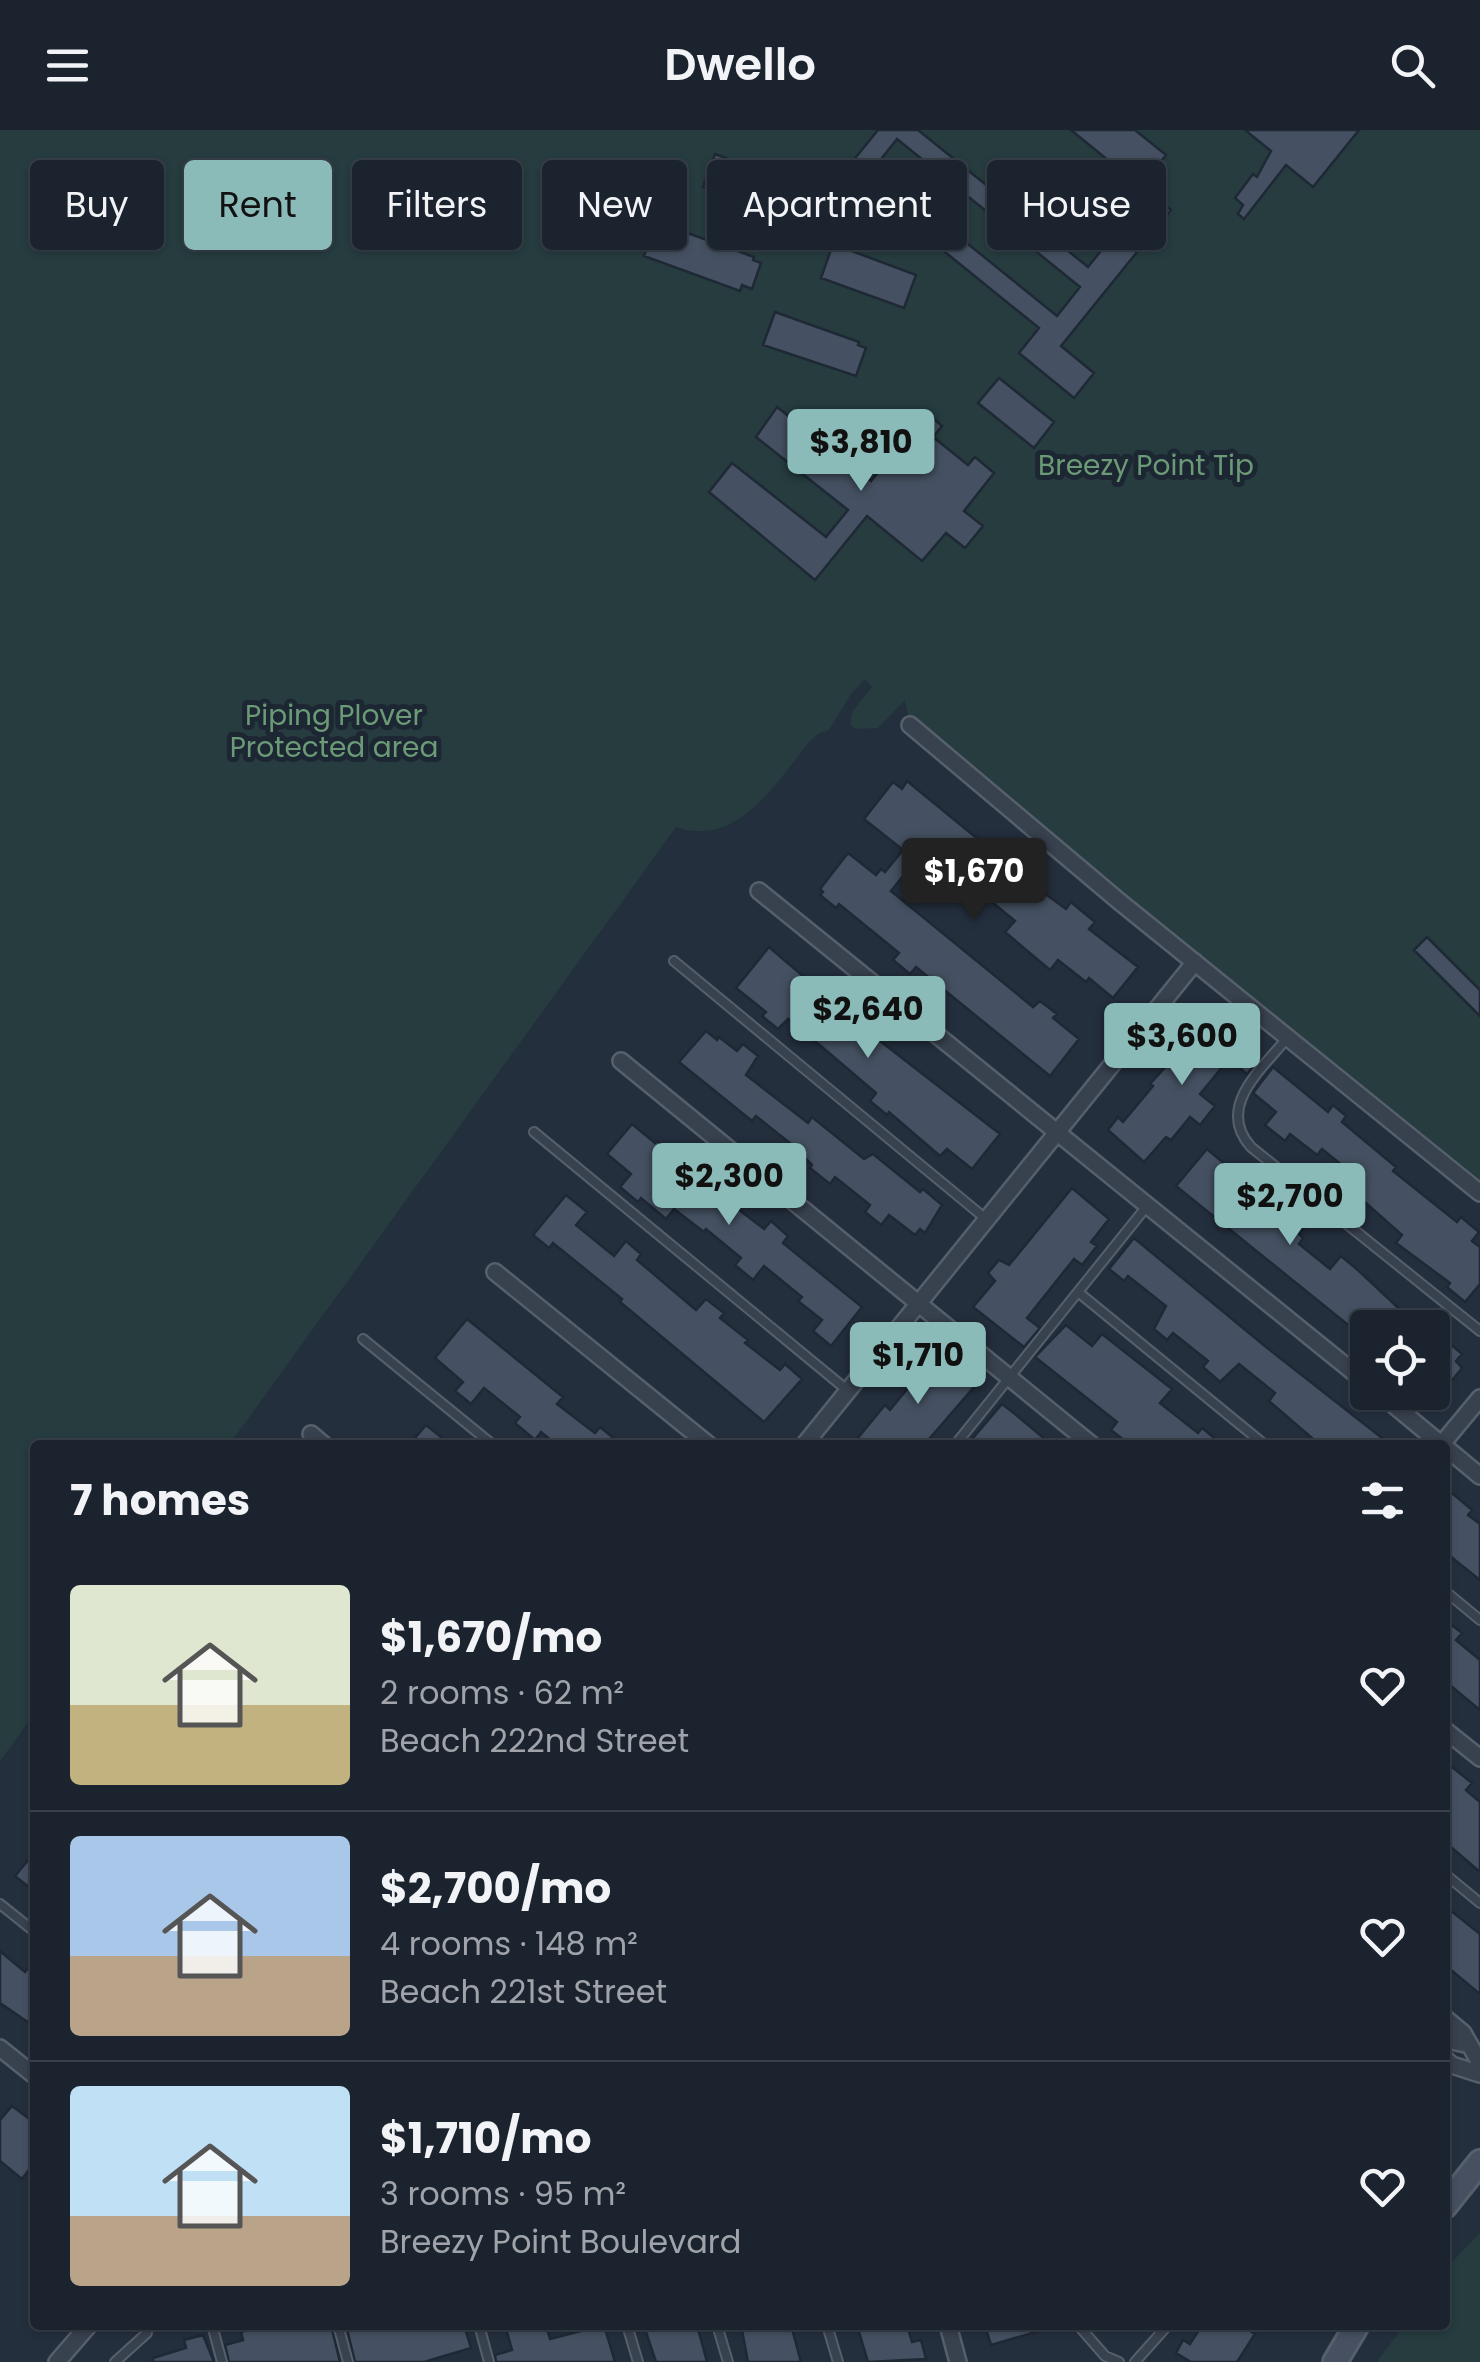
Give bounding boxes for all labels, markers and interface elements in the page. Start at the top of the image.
text: Dwello [664,33,816,96]
icon: menu [40,38,95,93]
icon: search [1385,38,1440,93]
chip: Buy [30,160,164,250]
chip: Rent [184,160,332,250]
chip: Filters [352,160,522,250]
chip: New [542,160,687,250]
chip: Apartment [707,160,967,250]
chip: House [987,160,1166,250]
pin: $3,810 [780,409,942,494]
text: $3,810 [809,419,913,464]
park label: Breezy Point Tip [1038,446,1254,485]
park label: Piping Plover Protected area [230,696,438,767]
pin: $1,670 [893,838,1055,923]
text: $1,670 [924,848,1024,893]
pin: $2,640 [787,976,949,1061]
text: $2,640 [812,986,924,1031]
pin: $3,600 [1101,1003,1263,1088]
text: $3,600 [1126,1013,1238,1058]
pin: $2,300 [648,1143,810,1228]
text: $2,300 [674,1153,784,1198]
pin: $2,700 [1209,1163,1371,1248]
text: $2,700 [1236,1173,1344,1218]
map controls [1350,1310,1450,1410]
button: locate [1350,1310,1450,1410]
pin: $1,710 [837,1322,999,1407]
text: $1,710 [872,1332,964,1377]
text: 7 homes [70,1471,250,1530]
icon: filters [1355,1473,1410,1528]
text: $1,670/mo [380,1608,602,1667]
icon: home [150,1625,270,1745]
icon: heart [1355,1658,1410,1713]
text: 2 rooms · 62 m² [380,1670,624,1715]
text: Beach 222nd Street [380,1718,689,1763]
text: $2,700/mo [380,1859,611,1918]
icon: home [150,1876,270,1996]
icon: heart [1355,1909,1410,1964]
text: 4 rooms · 148 m² [380,1921,638,1966]
text: Beach 221st Street [380,1969,667,2014]
text: $1,710/mo [380,2109,591,2168]
icon: home [150,2126,270,2246]
icon: heart [1355,2159,1410,2214]
text: 3 rooms · 95 m² [380,2171,626,2216]
text: Breezy Point Boulevard [380,2219,741,2264]

